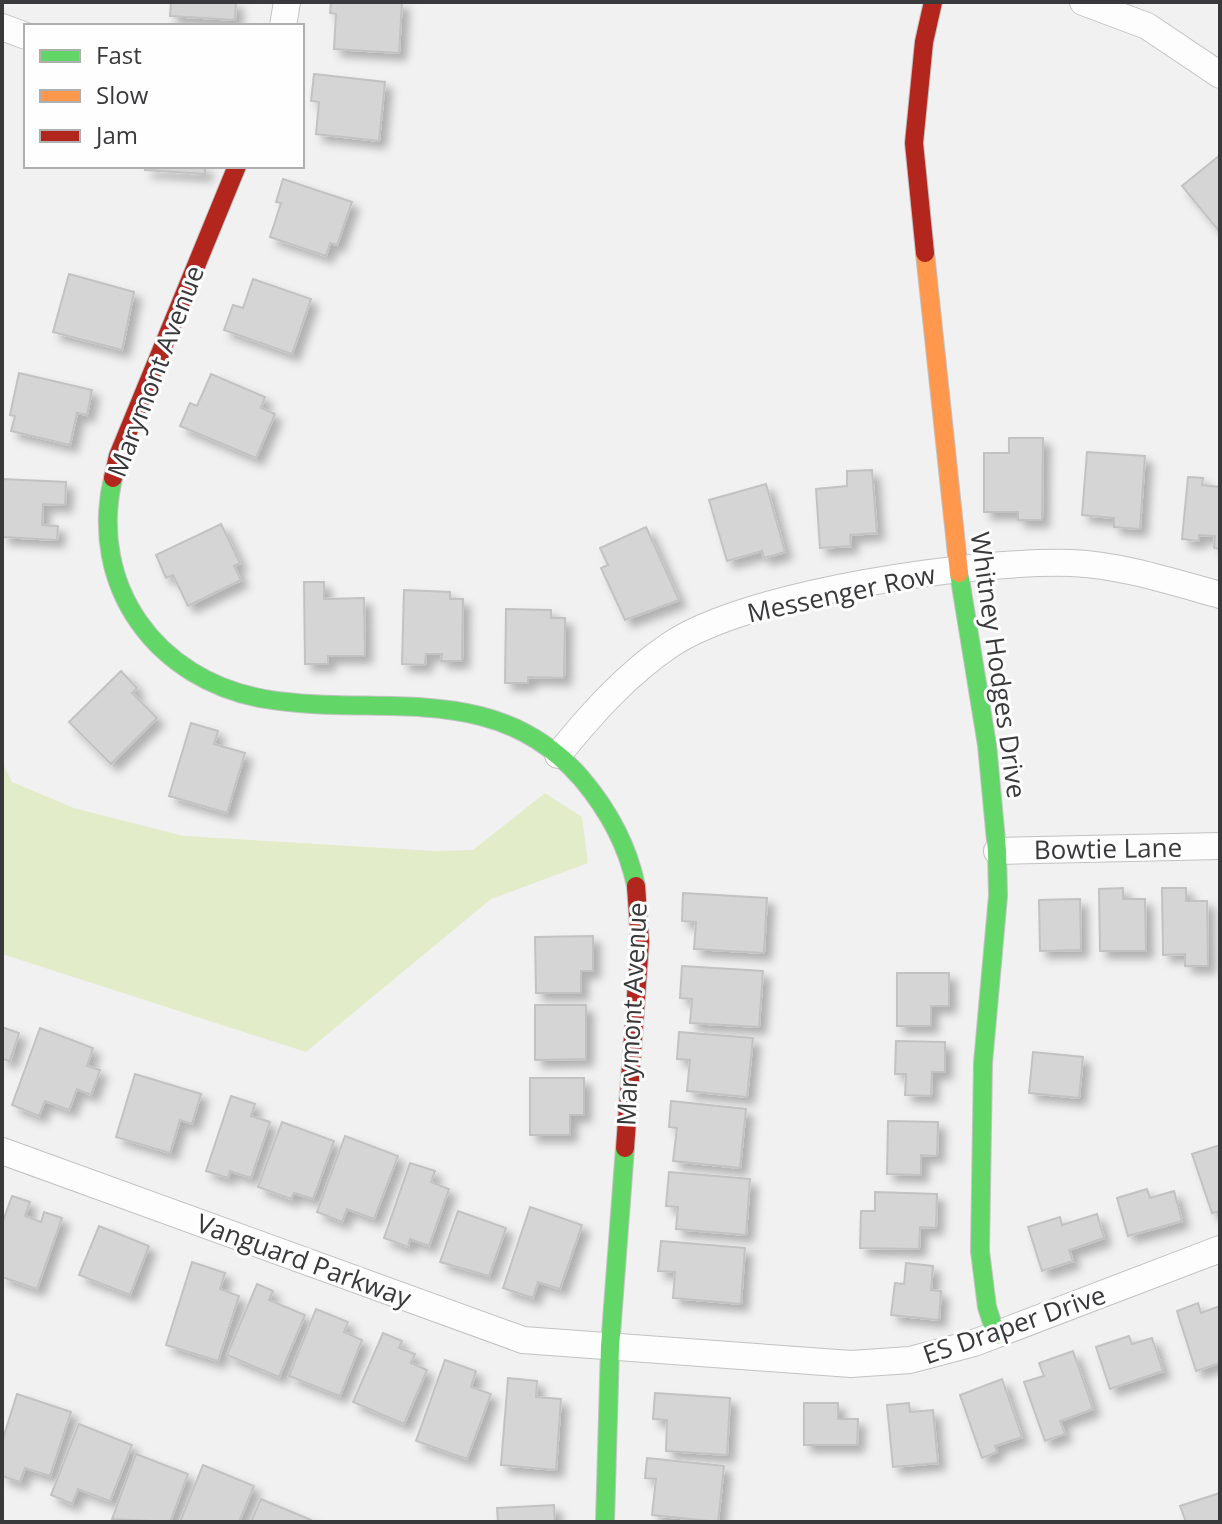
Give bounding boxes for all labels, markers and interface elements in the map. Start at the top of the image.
legend [24,24,304,168]
text: Fast [96,38,142,71]
text: Slow [96,78,149,111]
text: Jam [94,118,138,151]
street label: Marymont Avenue [98,260,212,482]
street label: Whitney Hodges Drive [963,530,1035,800]
street label: Messenger Row [744,556,938,630]
street label: Bowtie Lane [1034,829,1182,867]
street label: Marymont Avenue [607,901,655,1127]
street label: Vanguard Parkway [192,1204,417,1316]
street label: ES Draper Drive [918,1276,1110,1372]

